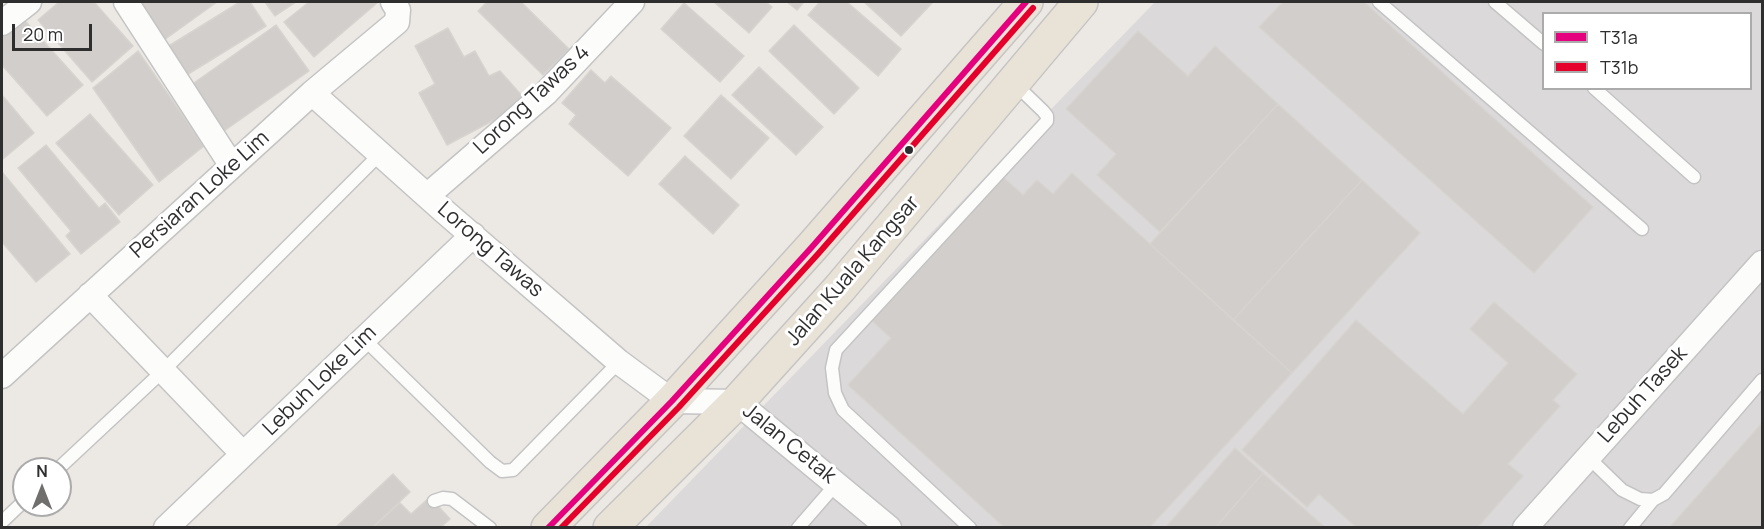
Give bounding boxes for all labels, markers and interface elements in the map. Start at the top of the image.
scale bar [15,12,94,50]
legend [1542,12,1752,90]
text: 20 m [23,22,63,46]
text: T31a [1600,25,1638,49]
street label: Lorong Tawas 4 [469,40,595,160]
text: T31b [1600,55,1638,79]
street label: Persiaran Loke Lim [125,126,275,264]
unlabelled marker [903,144,915,156]
street label: Jalan Kuala Kangsar [781,191,925,351]
street label: Lorong Tawas [432,197,548,303]
street label: Lebuh Loke Lim [258,321,382,441]
street label: Lebuh Tasek [1593,342,1693,448]
street label: Jalan Cetak [737,399,841,489]
north arrow [12,457,72,517]
text: N [36,460,48,482]

